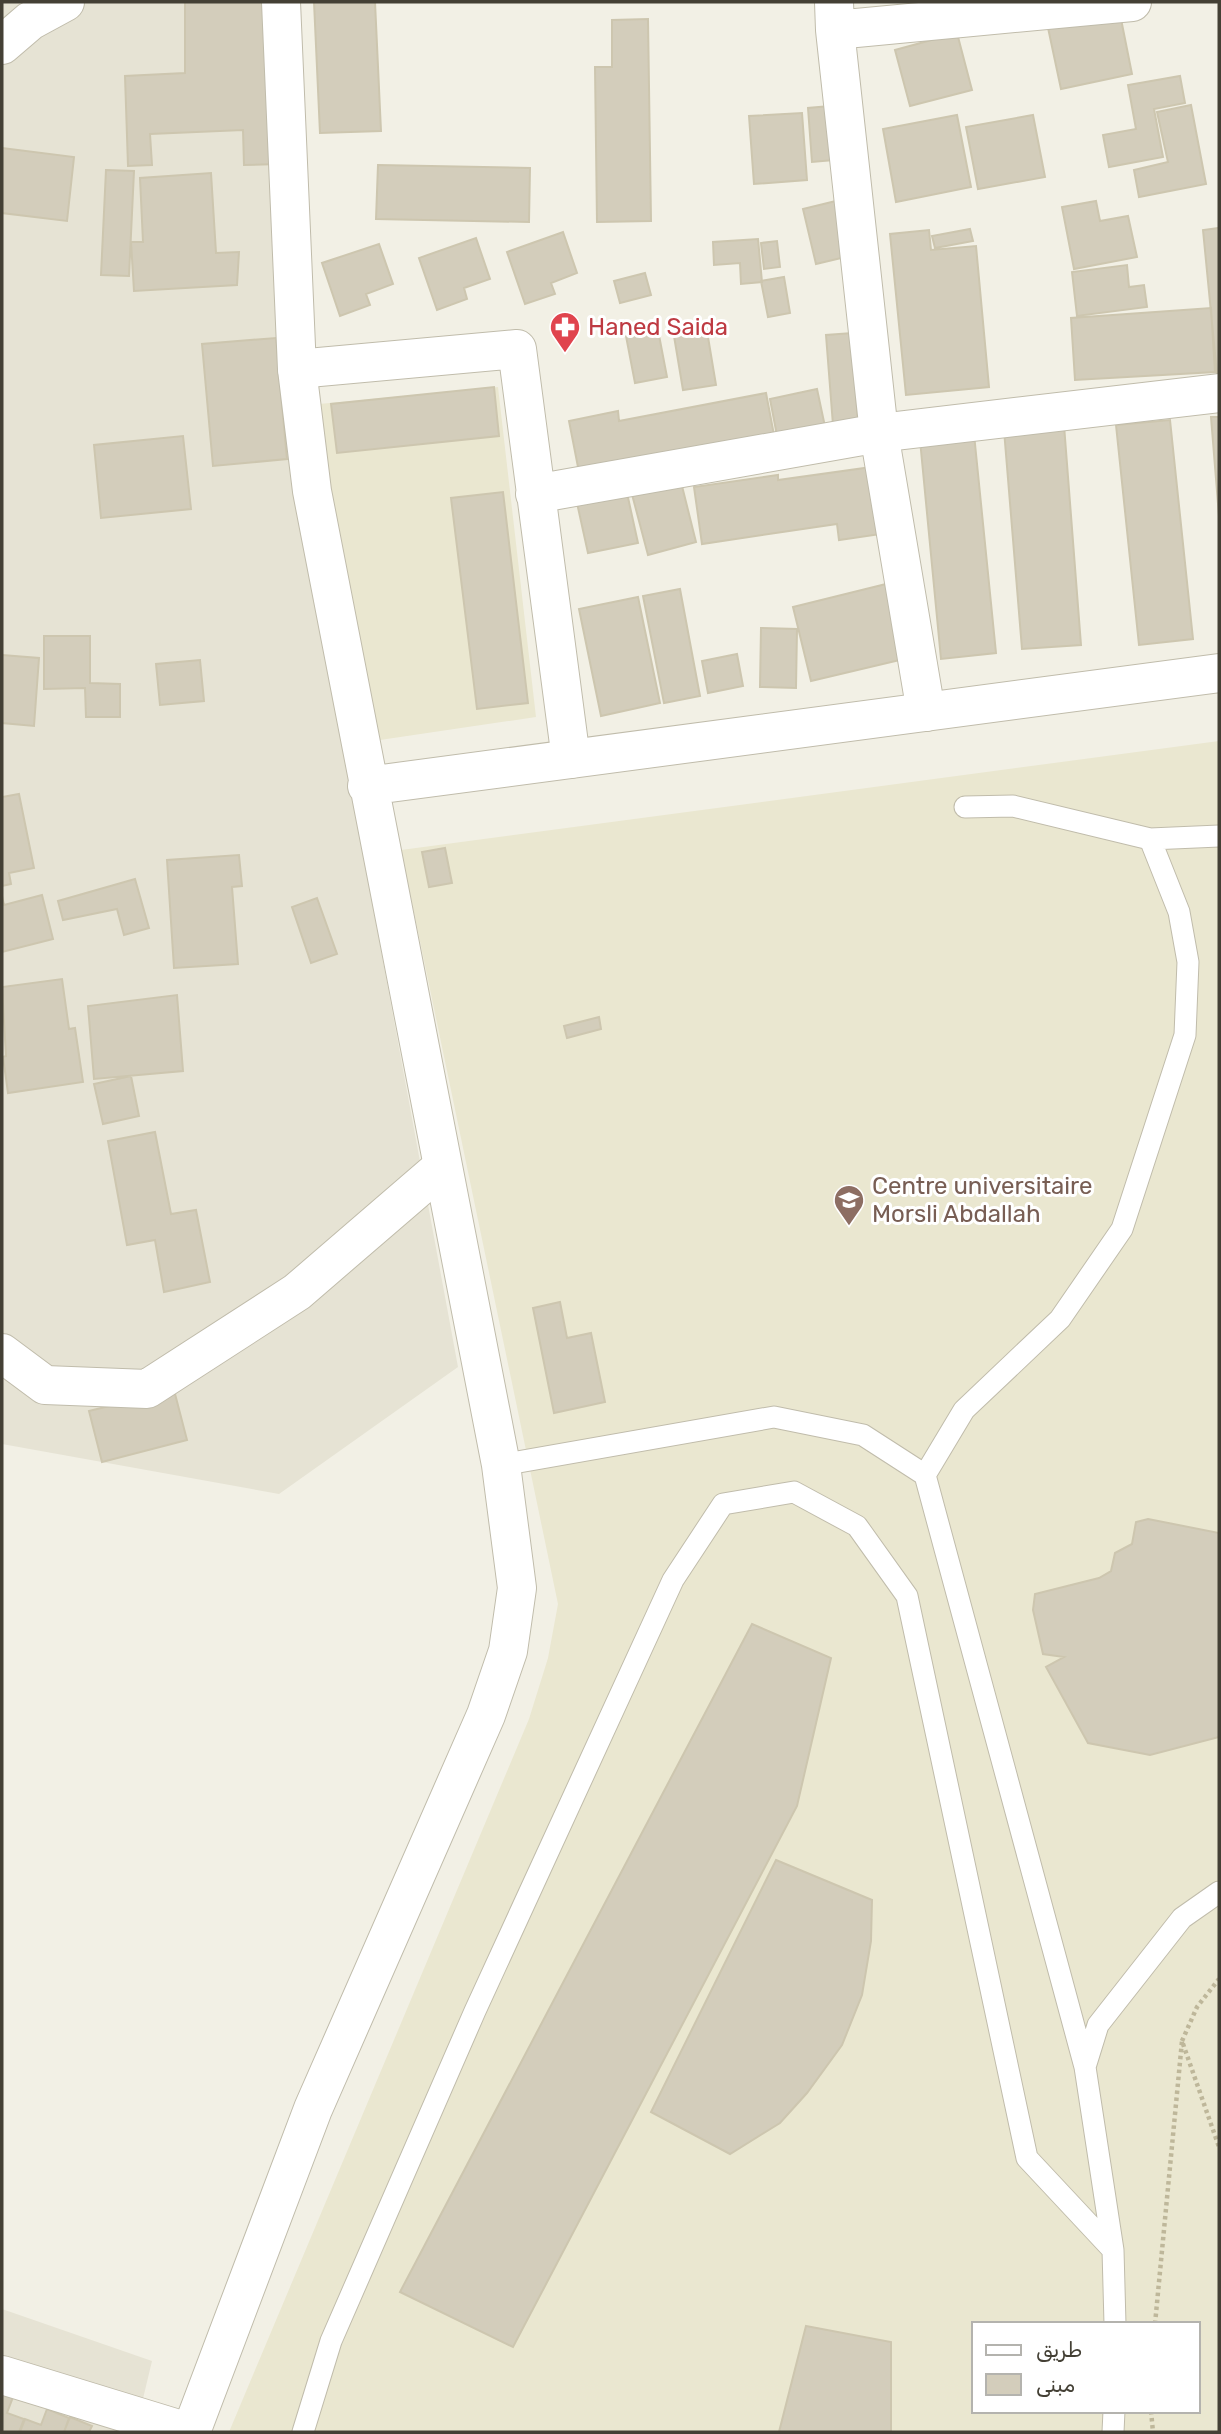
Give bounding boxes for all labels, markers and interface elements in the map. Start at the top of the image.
pharmacy icon: Haned Saida [548,310,582,354]
place label: Haned Saida [588,313,728,341]
place label: Centre universitaire Morsli Abdallah [872,1172,1092,1228]
school or university icon: Centre universitaire Morsli Abdallah [832,1183,866,1227]
legend [972,2322,1200,2413]
text: طريق [1036,2337,1082,2362]
text: مبنى [1036,2372,1075,2397]

